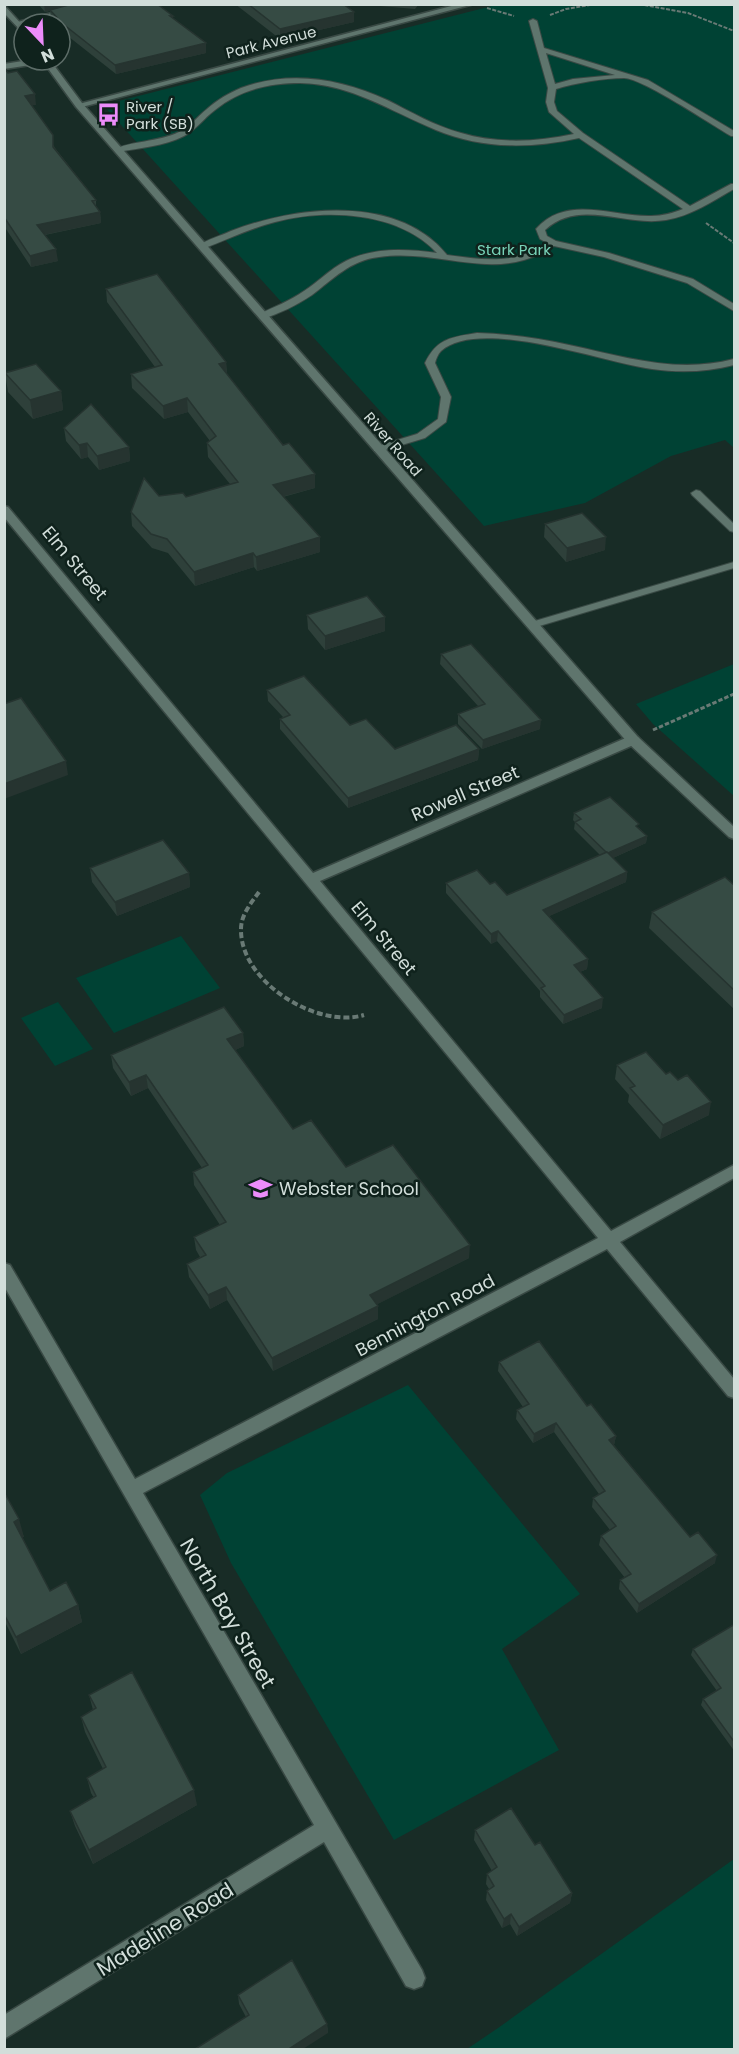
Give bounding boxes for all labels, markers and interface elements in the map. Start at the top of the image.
north arrow [12,12,72,72]
street label: Park Avenue [224,21,318,63]
text: N [38,42,58,68]
place label: River / Park (SB) [126,96,194,134]
bus stop icon: River / Park (SB) [95,102,121,128]
park label: Stark Park [477,239,551,260]
street label: River Road [359,407,427,481]
street label: Elm Street [37,521,113,605]
street label: Rowell Street [407,759,523,827]
street label: Elm Street [346,896,422,980]
school or university icon: Webster School [248,1175,274,1201]
place label: Webster School [279,1176,419,1201]
street label: Bennington Road [351,1268,499,1362]
street label: North Bay Street [173,1533,283,1693]
street label: Madeline Road [91,1875,239,1983]

